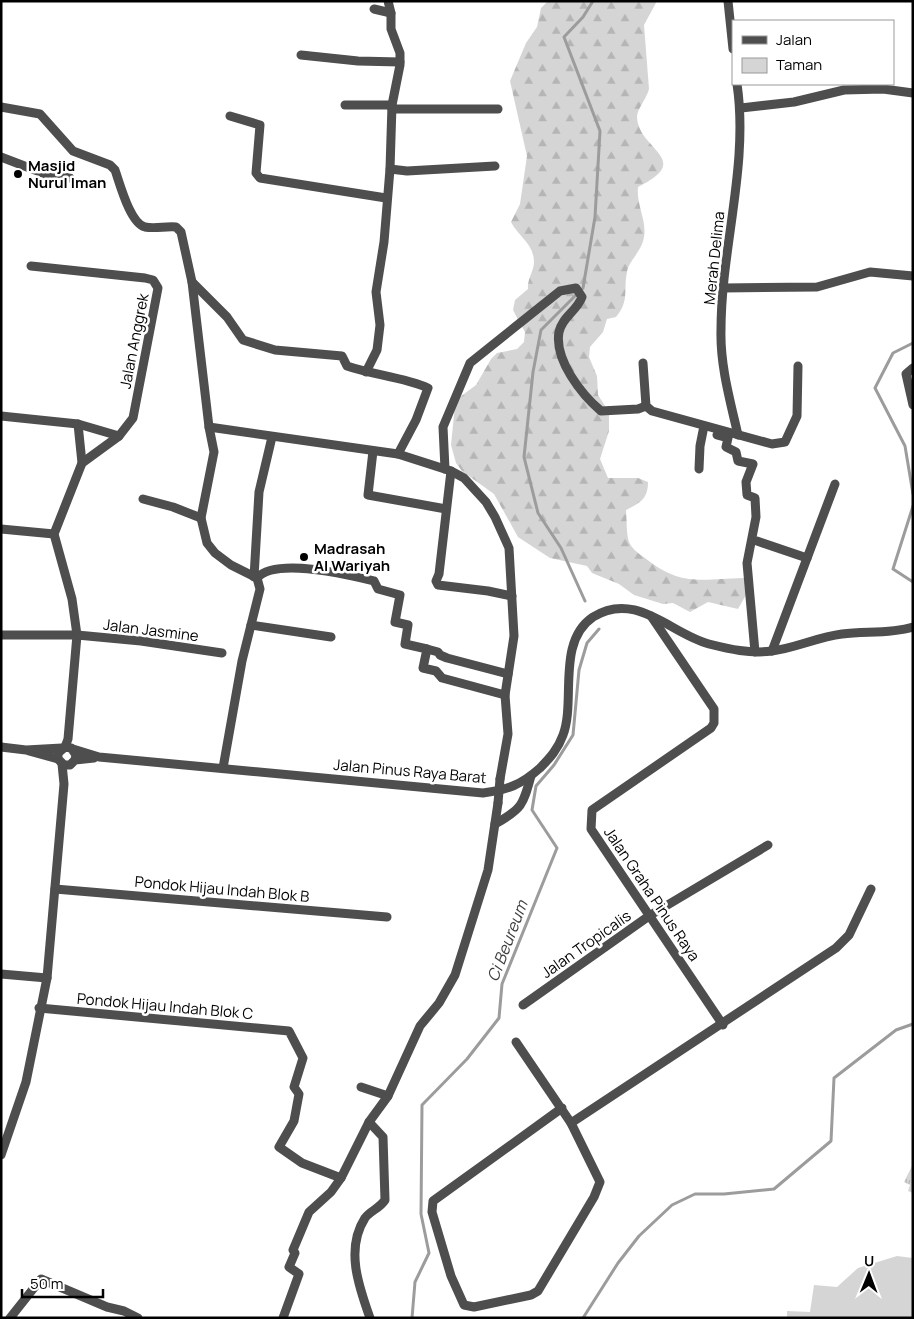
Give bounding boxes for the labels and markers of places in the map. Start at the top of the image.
place label: Masjid Nurul Iman [28,155,106,193]
marker: Masjid Nurul Iman [12,168,24,180]
place label: Madrasah Al Wariyah [314,538,390,576]
marker: Madrasah Al Wariyah [298,551,310,563]

